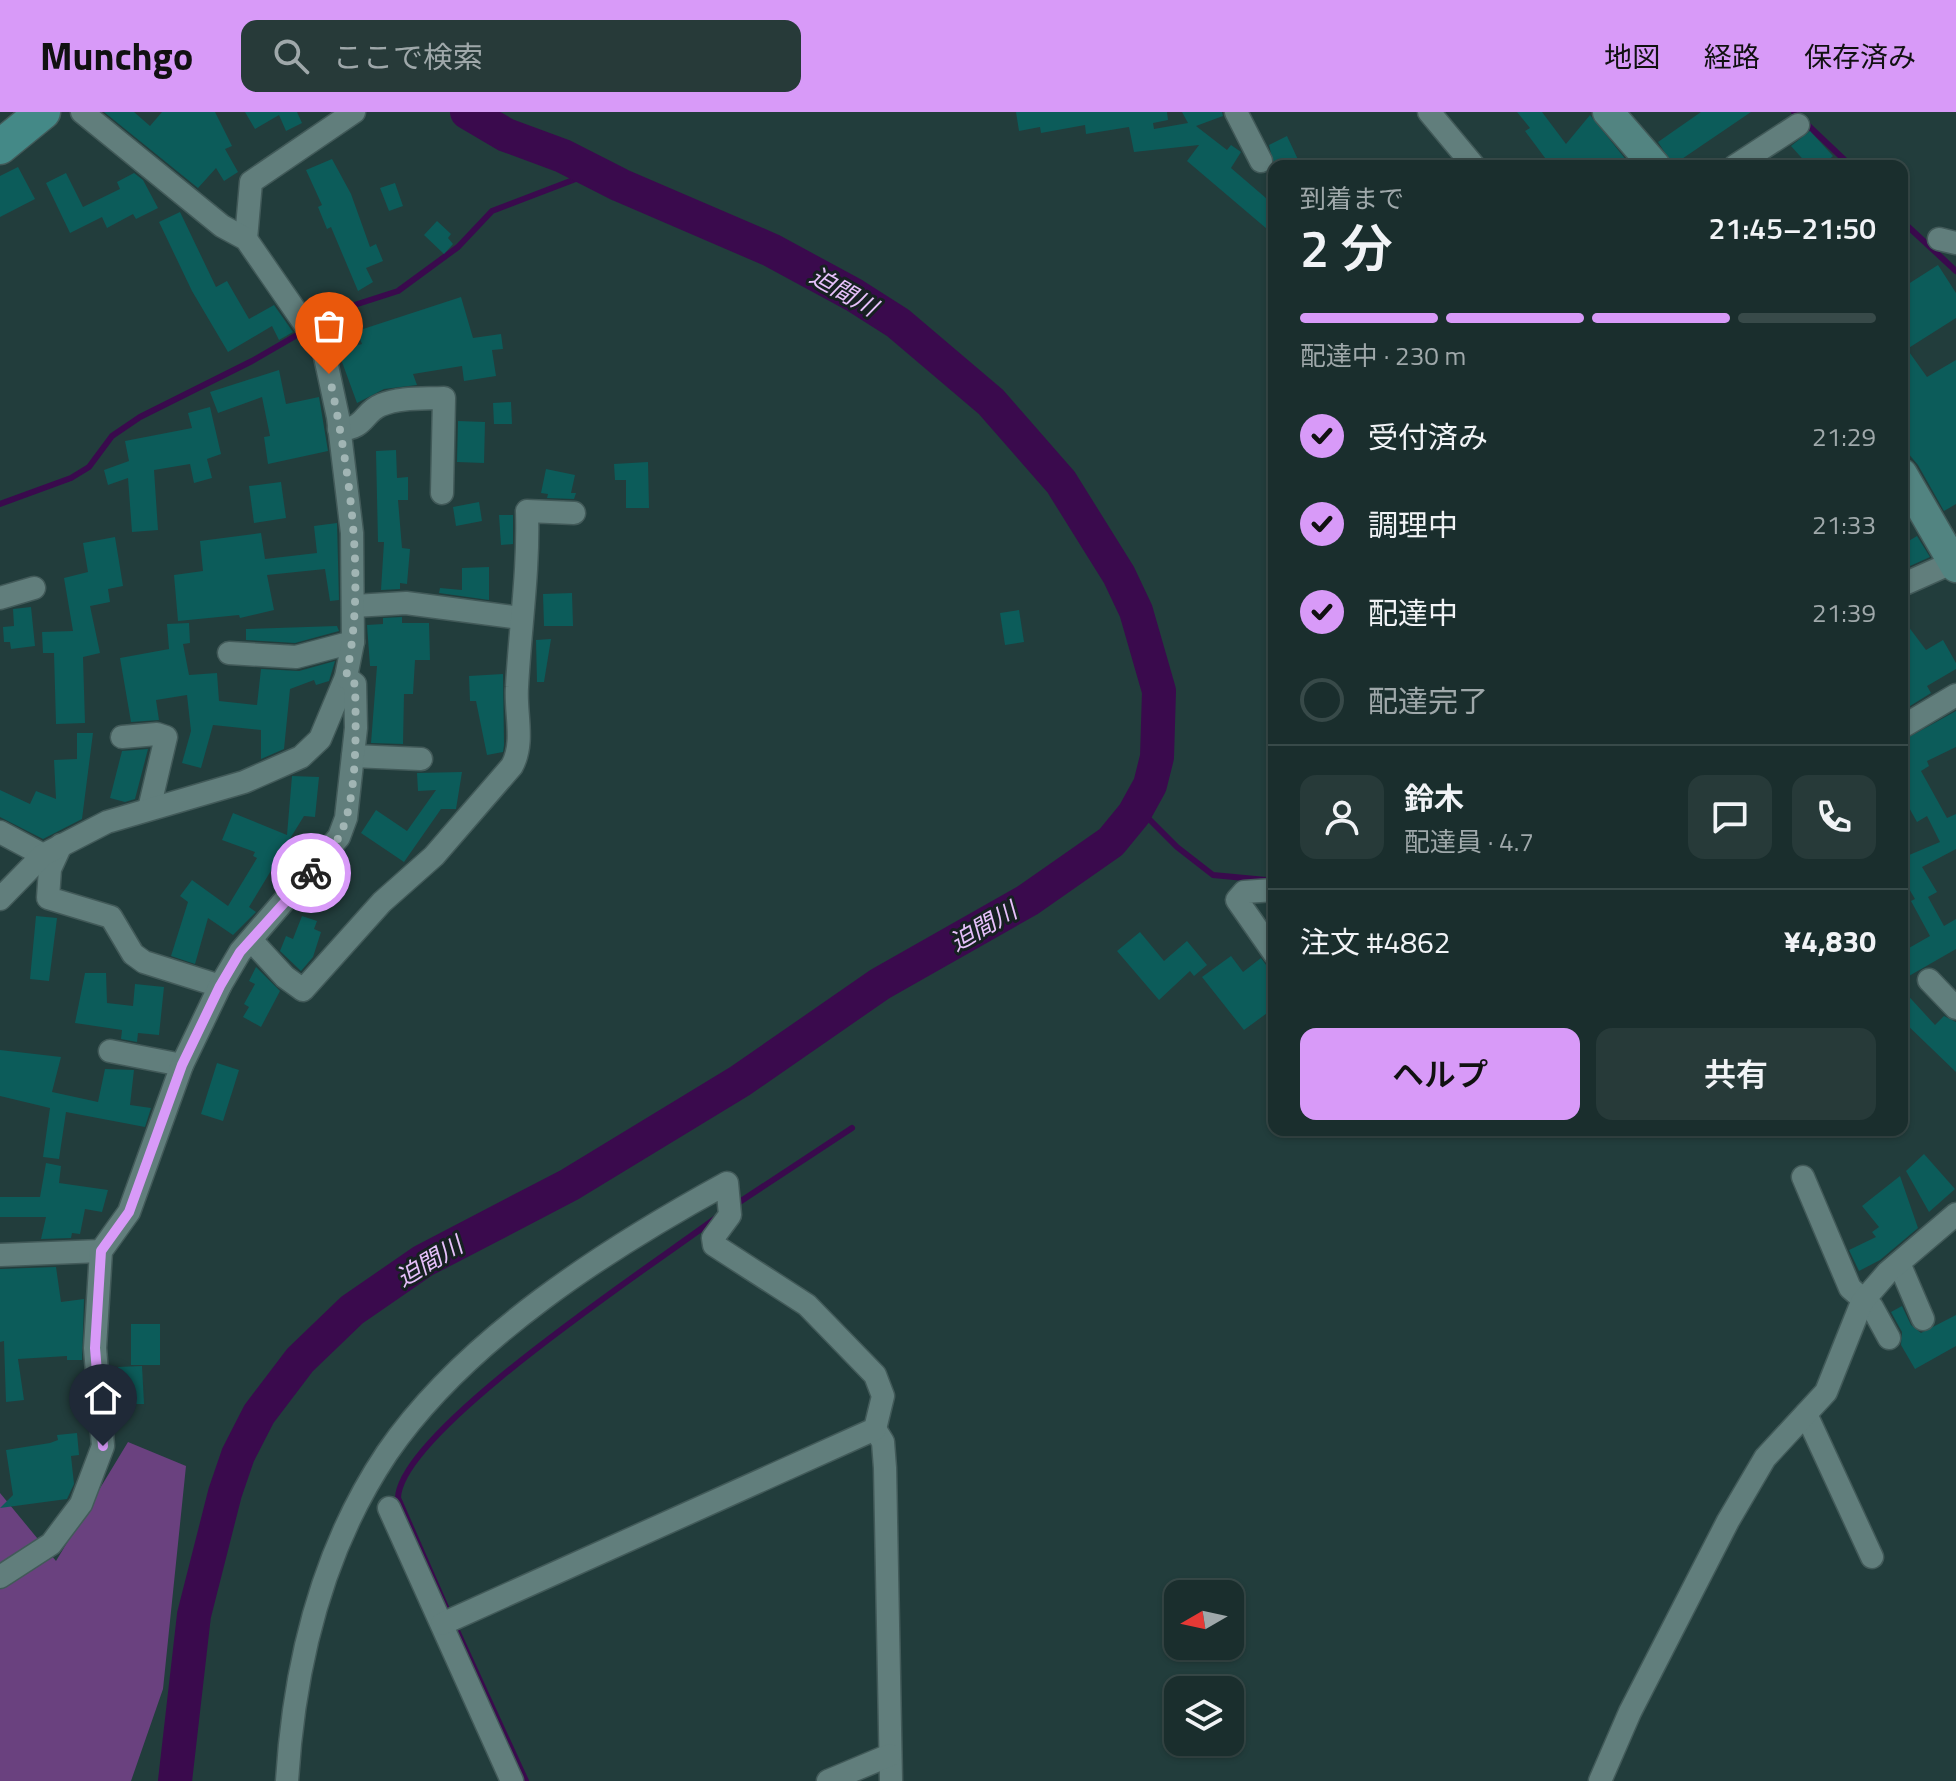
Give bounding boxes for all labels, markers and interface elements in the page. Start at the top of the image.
search box [241,20,801,92]
text: Munchgo [40,27,193,85]
icon: search [269,34,313,78]
text: ここで検索 [333,34,483,80]
text: 地図 [1604,35,1660,78]
text: 経路 [1704,35,1760,78]
text: 保存済み [1804,35,1916,78]
text: 到着まで [1300,179,1404,218]
text: 21:45–21:50 [1709,205,1876,251]
text: 2 分 [1300,208,1393,287]
water label: 迫間川 [804,257,887,326]
pin [295,292,363,374]
icon: bag [307,304,351,348]
text: 配達中 · 230 m [1300,336,1466,375]
icon: check [1300,414,1344,458]
text: 受付済み [1368,414,1488,460]
text: 21:29 [1812,417,1876,456]
icon: check [1300,502,1344,546]
text: 調理中 [1368,502,1458,548]
text: 21:33 [1812,505,1876,544]
icon: check [1300,590,1344,634]
text: 配達中 [1368,590,1458,636]
text: 21:39 [1812,593,1876,632]
text: 配達完了 [1368,678,1488,724]
button: person [1300,775,1384,859]
text: 鈴木 [1404,775,1464,821]
button: chat [1688,775,1772,859]
button: phone [1792,775,1876,859]
text: 配達員 · 4.7 [1404,822,1534,861]
courier [271,833,351,913]
icon: bike [289,851,333,895]
water label: 迫間川 [943,891,1026,960]
text: ¥4,830 [1784,918,1876,964]
text: 注文 #4862 [1300,919,1451,965]
button: ヘルプ [1300,1028,1580,1120]
button: 共有 [1596,1028,1876,1120]
water label: 迫間川 [389,1225,472,1295]
pin [69,1364,137,1446]
icon: home [81,1376,125,1420]
north arrow [1164,1580,1244,1660]
map controls [1164,1580,1244,1756]
button: layers [1164,1676,1244,1756]

